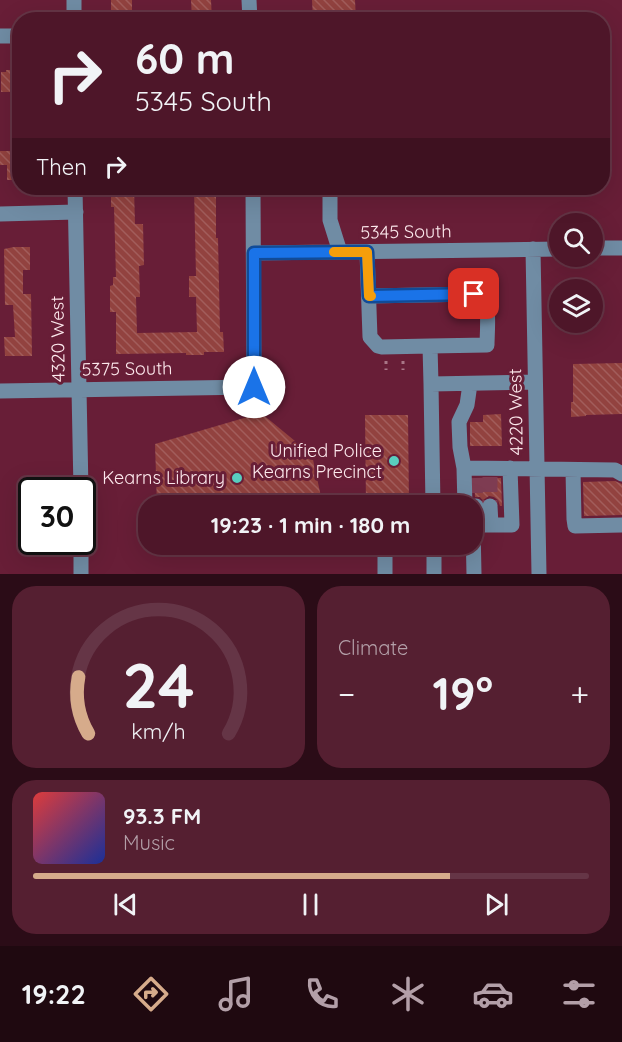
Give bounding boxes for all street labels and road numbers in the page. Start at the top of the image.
street label: 5345 South [360,219,452,244]
street label: 4320 West [45,296,70,382]
street label: 5375 South [81,356,173,381]
street label: 4220 West [503,368,528,456]

